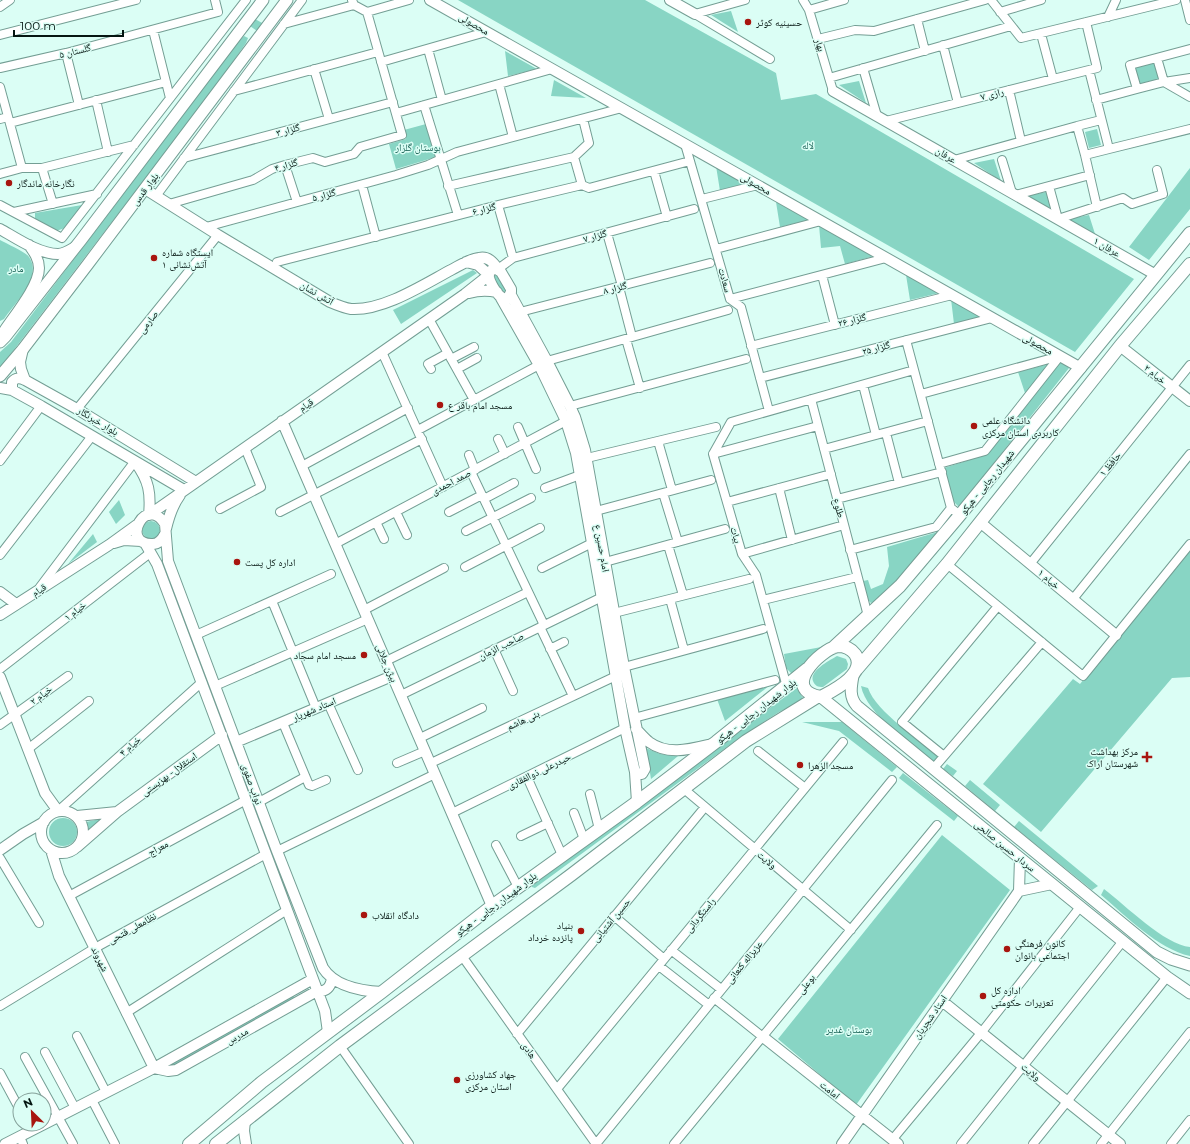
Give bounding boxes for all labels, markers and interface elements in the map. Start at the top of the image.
street label: محصولی [457,10,492,38]
scale bar [14,12,123,38]
place label: حسینیه کوثر [755,16,803,29]
marker: حسینیه کوثر [743,17,753,27]
text: 100 m [20,18,56,33]
street label: بهار [812,36,828,53]
street label: گلستان ۵ [58,41,93,61]
street label: رازی ۷ [979,85,1005,103]
street label: گلزار ۳ [275,120,302,139]
park label: لاله [802,139,814,152]
park label: بوستان گلزار [394,141,441,154]
street label: عرفان [933,144,959,166]
street label: گلزار ۴ [273,155,300,175]
street label: بلوار قدس [128,170,162,208]
street label: محصولی [739,170,774,198]
place label: نگارخانه ماندگار [16,177,75,190]
marker: نگارخانه ماندگار [4,178,14,188]
street label: گلزار ۵ [311,185,338,204]
street label: گلزار ۶ [471,200,498,218]
street label: گلزار ۷ [582,226,609,245]
street label: عرفان ۱ [1091,234,1123,260]
place label: ایستگاه شماره ۱ آتش‌نشانی [162,246,213,271]
marker: ایستگاه شماره ۱ آتش‌نشانی [149,253,159,263]
park label: مادر [7,262,24,275]
street label: سعادت [715,266,735,294]
street label: آتش نشان [298,278,336,308]
street label: گلزار ۸ [602,279,629,297]
street label: صارمی [135,308,161,336]
street label: گلزار ۲۶ [837,310,868,330]
street label: محصولی [1021,330,1056,358]
street label: گلزار ۲۵ [861,338,892,358]
street label: خیام ۲ [1141,361,1169,388]
street label: قیام [296,395,317,416]
place label: مسجد امام باقر ع [448,399,513,413]
marker: مسجد امام باقر ع [435,400,445,410]
street label: بلوار خبرنگار [74,403,121,438]
place label: دانشگاه علمی کاربردی استان مرکزی [982,414,1059,439]
marker: دانشگاه علمی کاربردی استان مرکزی [969,421,979,431]
street label: شهیدان رجایی - هپکو [957,447,1017,517]
street label: حافظ ۱ [1096,449,1124,479]
street label: صمد احمدی [429,466,473,498]
street label: طلوع [830,497,848,520]
street label: امام حسین ع [590,523,613,573]
street label: بیات [727,525,745,545]
place label: اداره کل پست [245,556,295,569]
marker: اداره کل پست [232,557,242,567]
street label: خیام ۱ [1035,566,1063,593]
street label: قیام [29,580,49,600]
street label: خیام ۱ [61,598,90,624]
street label: صاحب الزمان [476,629,526,663]
street label: بیژن جلالی [373,642,401,684]
place label: مسجد امام سجاد [294,649,356,663]
marker: مسجد امام سجاد [359,650,369,660]
street label: بلوار شهیدان رجایی - هپکو [713,675,799,746]
street label: خیام ۲ [27,682,56,708]
street label: استاد شهریار [289,694,338,724]
street label: بنی هاشم [505,707,542,734]
street label: خیام ۴ [117,733,145,760]
place label: مرکز بهداشت شهرستان اراک [1087,745,1138,770]
street label: استقلال- بهزیستی [138,749,200,799]
street label: حیدرعلی ذوالفقاری [505,750,574,792]
marker: مرکز بهداشت شهرستان اراک [1141,751,1153,763]
place label: مسجد الزهرا [808,759,854,772]
marker: مسجد الزهرا [795,760,805,770]
street label: نواب صفوی [239,762,266,807]
street label: سردار حسین صالحی [972,817,1038,875]
street label: معراج [145,837,171,859]
street label: ولایت [755,848,780,872]
street label: بلوار شهیدان رجایی - هپکو [453,869,539,939]
street label: حسین آشتیانی [589,895,634,945]
street label: راستگردانی [682,895,718,935]
street label: نظامعلی فتحی [105,909,159,947]
place label: دادگاه انقلاب [372,909,419,922]
marker: دادگاه انقلاب [359,910,369,920]
place label: بنیاد پانزده خرداد [528,919,573,944]
marker: بنیاد پانزده خرداد [576,926,586,936]
place label: کانون فرهنگی اجتماعی بانوان [1015,937,1070,962]
street label: عزیزاله کنعانی [723,938,765,986]
street label: شهروند [88,944,112,974]
marker: کانون فرهنگی اجتماعی بانوان [1002,944,1012,954]
street label: بوعلی [794,971,818,997]
place label: اداره کل تعزیرات حکومتی [991,984,1054,1009]
marker: اداره کل تعزیرات حکومتی [978,991,988,1001]
street label: استاد شجریان [910,992,950,1042]
park label: بوستان غدیر [825,1023,872,1036]
street label: مدرس [224,1024,251,1047]
street label: هادی [519,1039,539,1061]
street label: ولایت [1019,1060,1044,1084]
place label: جهاد کشاورزی استان مرکزی [465,1068,517,1093]
marker: جهاد کشاورزی استان مرکزی [452,1075,462,1085]
street label: امامت [817,1078,843,1102]
north arrow [12,1092,52,1132]
text: N [21,1095,35,1111]

